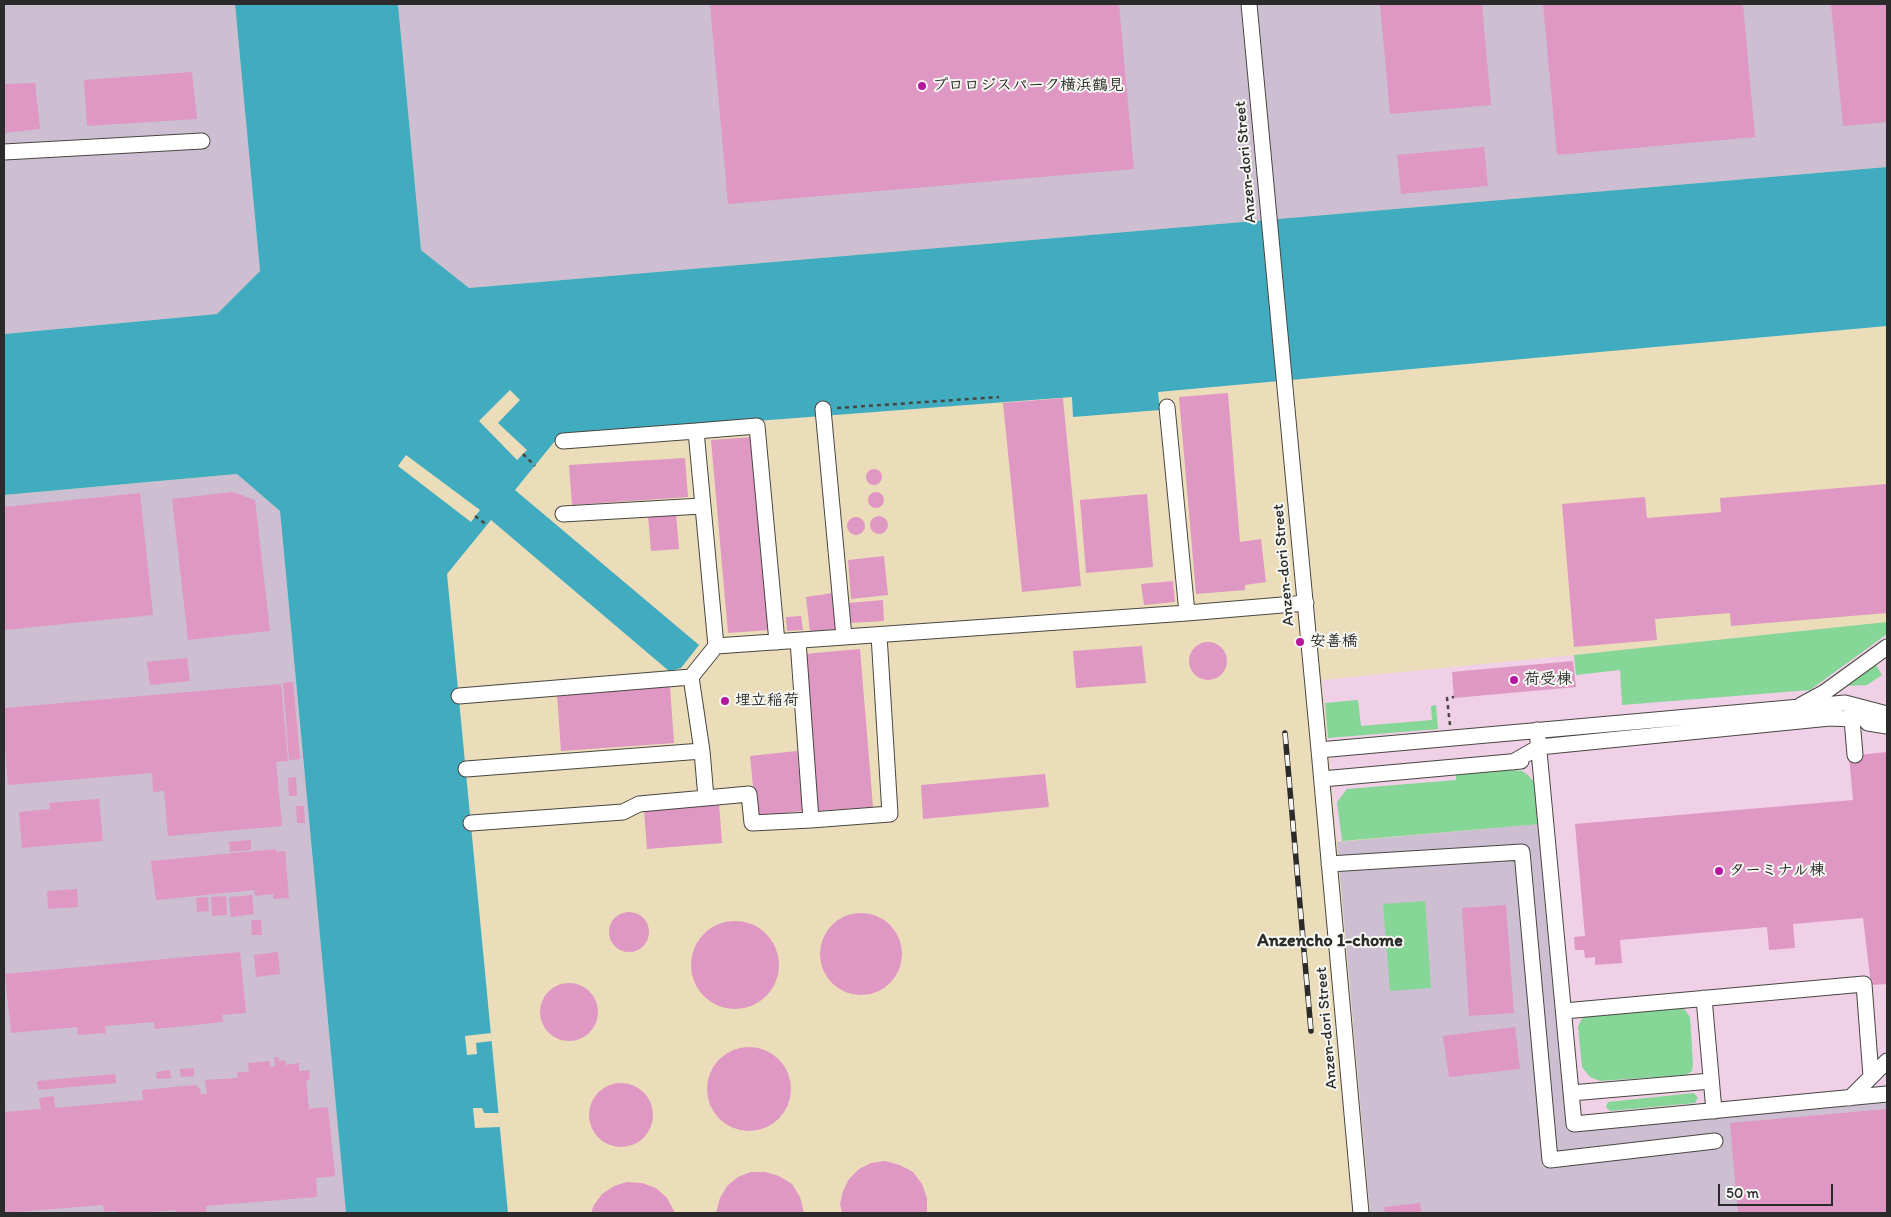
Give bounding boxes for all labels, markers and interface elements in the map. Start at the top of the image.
place label: プロロジスパーク横浜鶴見 [932,76,1124,96]
marker: プロロジスパーク横浜鶴見 [916,80,928,92]
street label: Anzen-dori Street [1231,100,1261,224]
street label: Anzen-dori Street [1269,503,1299,627]
place label: 安善橋 [1310,632,1358,652]
marker: 安善橋 [1294,636,1306,648]
place label: 荷受棟 [1524,670,1572,690]
marker: 荷受棟 [1508,674,1520,686]
place label: 埋立稲荷 [735,691,799,711]
marker: 埋立稲荷 [719,695,731,707]
place label: ターミナル棟 [1729,861,1825,881]
marker: ターミナル棟 [1713,865,1725,877]
district label: Anzencho 1-chome [1257,930,1403,952]
street label: Anzen-dori Street [1312,966,1342,1090]
scale bar [1721,1174,1836,1206]
text: 50 m [1726,1184,1759,1202]

